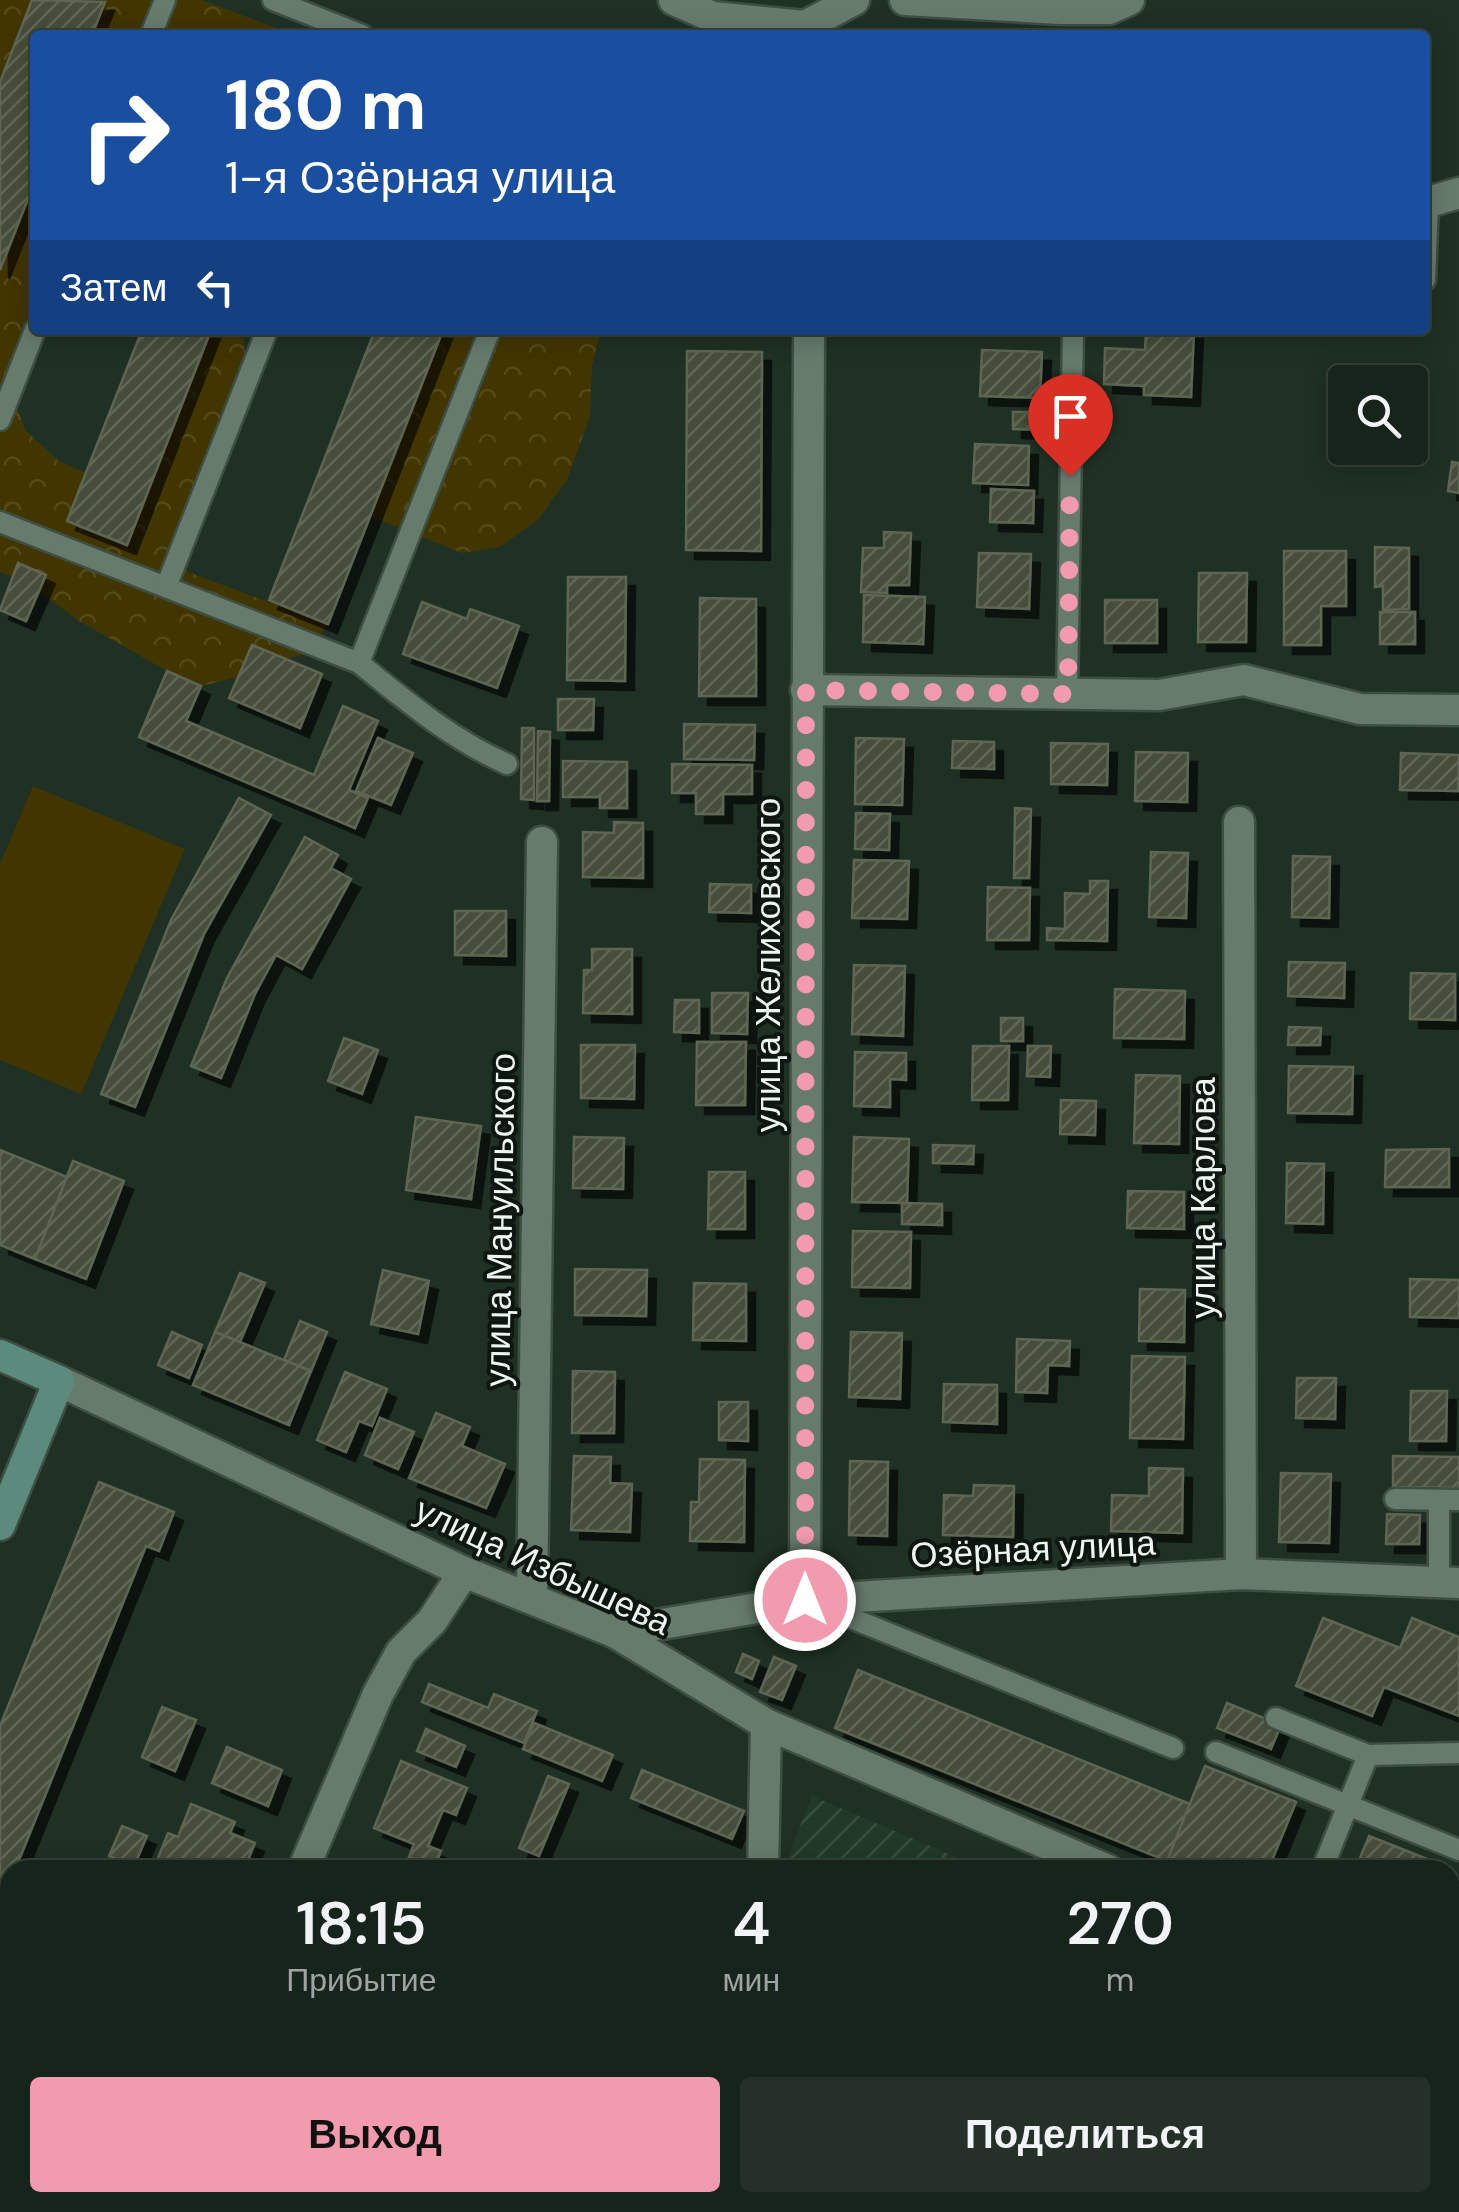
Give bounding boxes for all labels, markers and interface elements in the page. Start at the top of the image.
text: 180 m [225,60,426,151]
icon: right [60,70,190,200]
text: 1-я Озёрная улица [225,148,615,207]
icon: left [188,260,243,315]
text: Затем [60,263,168,313]
map controls [1328,365,1428,465]
button: search [1328,365,1428,465]
pin [1028,374,1113,477]
icon: arrive [1043,389,1098,444]
street label: улица Желиховского [745,798,791,1132]
street label: улица Мануильского [474,1053,526,1387]
street label: улица Карлова [1180,1077,1226,1319]
street label: улица Избышева [408,1487,679,1646]
street label: Озёрная улица [909,1520,1157,1578]
position arrow [753,1548,857,1652]
text: 18:15 [296,1884,427,1963]
text: 4 [732,1884,770,1963]
text: 270 [1066,1884,1174,1963]
text: Прибытие [286,1959,436,2001]
text: мин [723,1959,780,2001]
text: m [1106,1959,1134,2001]
button: Выход [30,2077,720,2192]
button: Поделиться [740,2077,1430,2192]

